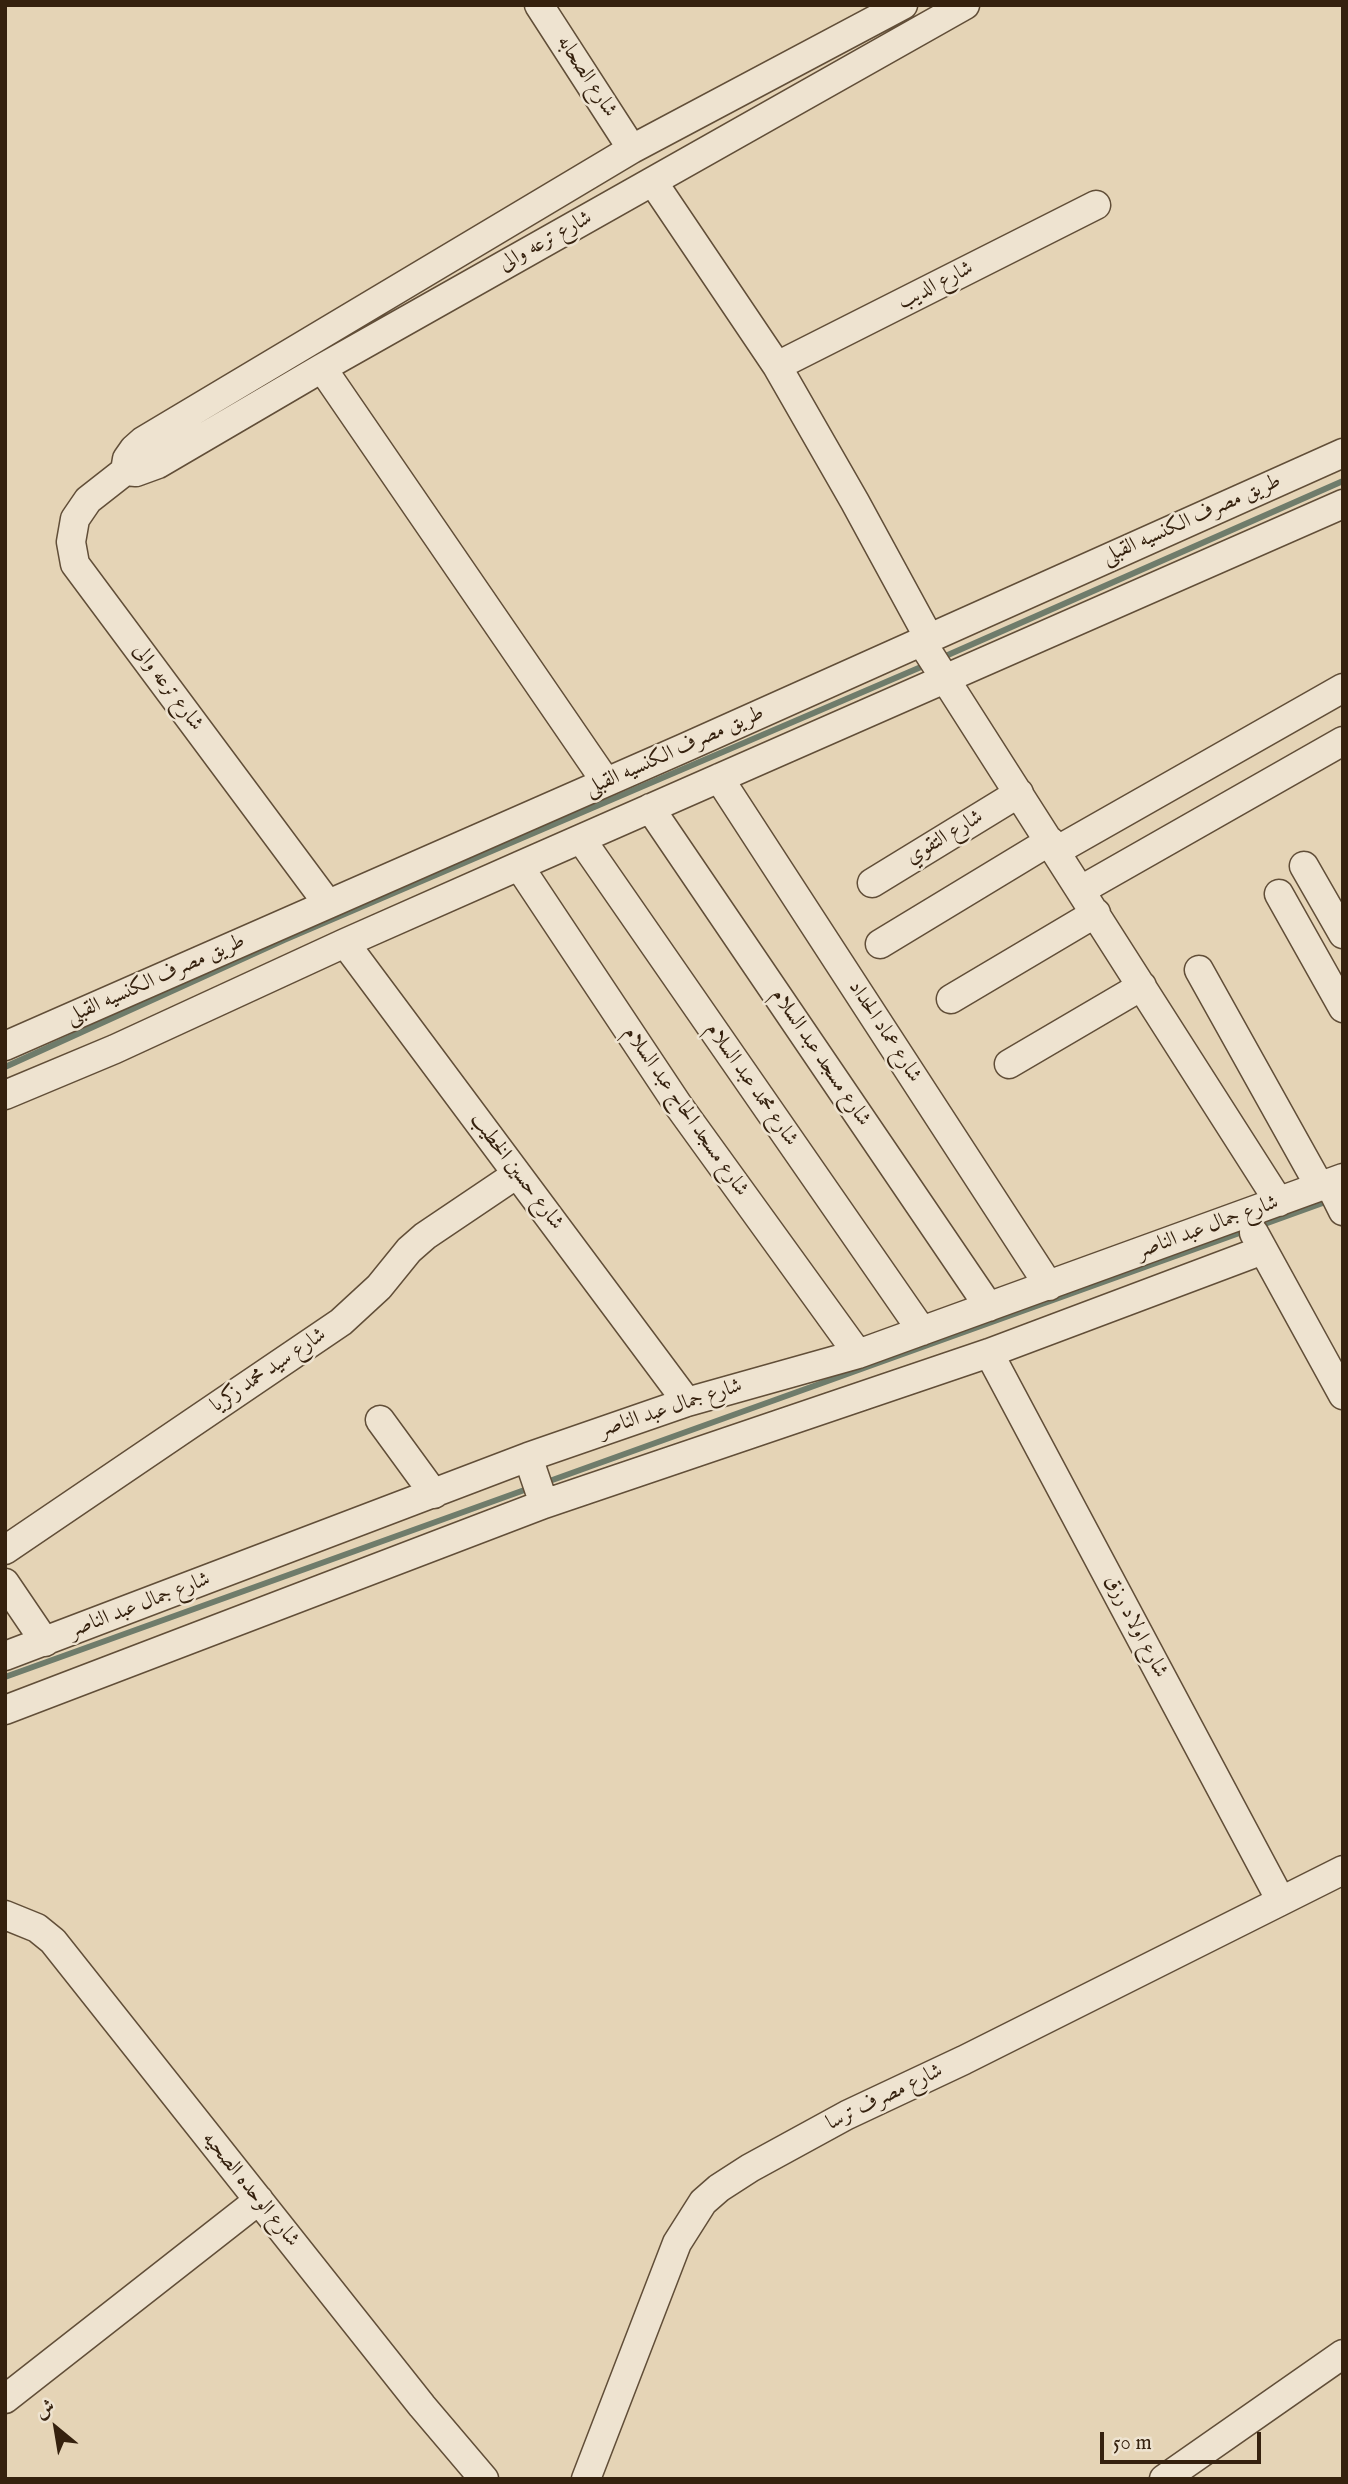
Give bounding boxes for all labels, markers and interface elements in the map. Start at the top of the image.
street label: شارع الصحابه [550,31,622,123]
street label: شارع ترعه والى [495,206,597,278]
street label: شارع الديب [894,256,978,316]
street label: طريق مصرف الكنسيه القبلى [1099,469,1285,571]
street label: شارع ترعه والى [126,639,208,737]
street label: طريق مصرف الكنسيه القبلى [582,701,768,803]
street label: شارع التقوي [902,805,988,871]
street label: طريق مصرف الكنسيه القبلى [63,929,249,1031]
street label: شارع عماد الحداد [842,976,926,1088]
street label: شارع مسجد عبد السلام [765,984,875,1132]
street label: شارع محمد عبد السلام [699,1019,803,1151]
street label: شارع مسجد الحاج عبد السلام [617,1022,753,1202]
street label: شارع حسين الخطيب [464,1108,568,1236]
street label: شارع جمال عبد الناصر [1134,1191,1282,1265]
street label: شارع سيد محمد زكريا [207,1323,331,1419]
street label: شارع جمال عبد الناصر [596,1374,746,1444]
street label: شارع جمال عبد الناصر [66,1568,214,1644]
street label: شارع اولاد رزق [1097,1571,1173,1683]
street label: شارع مصرف ترسا [823,2059,947,2137]
street label: شارع الوحده الصحيه [196,2127,304,2253]
north arrow [21,2393,91,2463]
text: ش [31,2395,60,2425]
scale bar [1103,2418,1264,2462]
text: 50 m [1113,2430,1152,2457]

